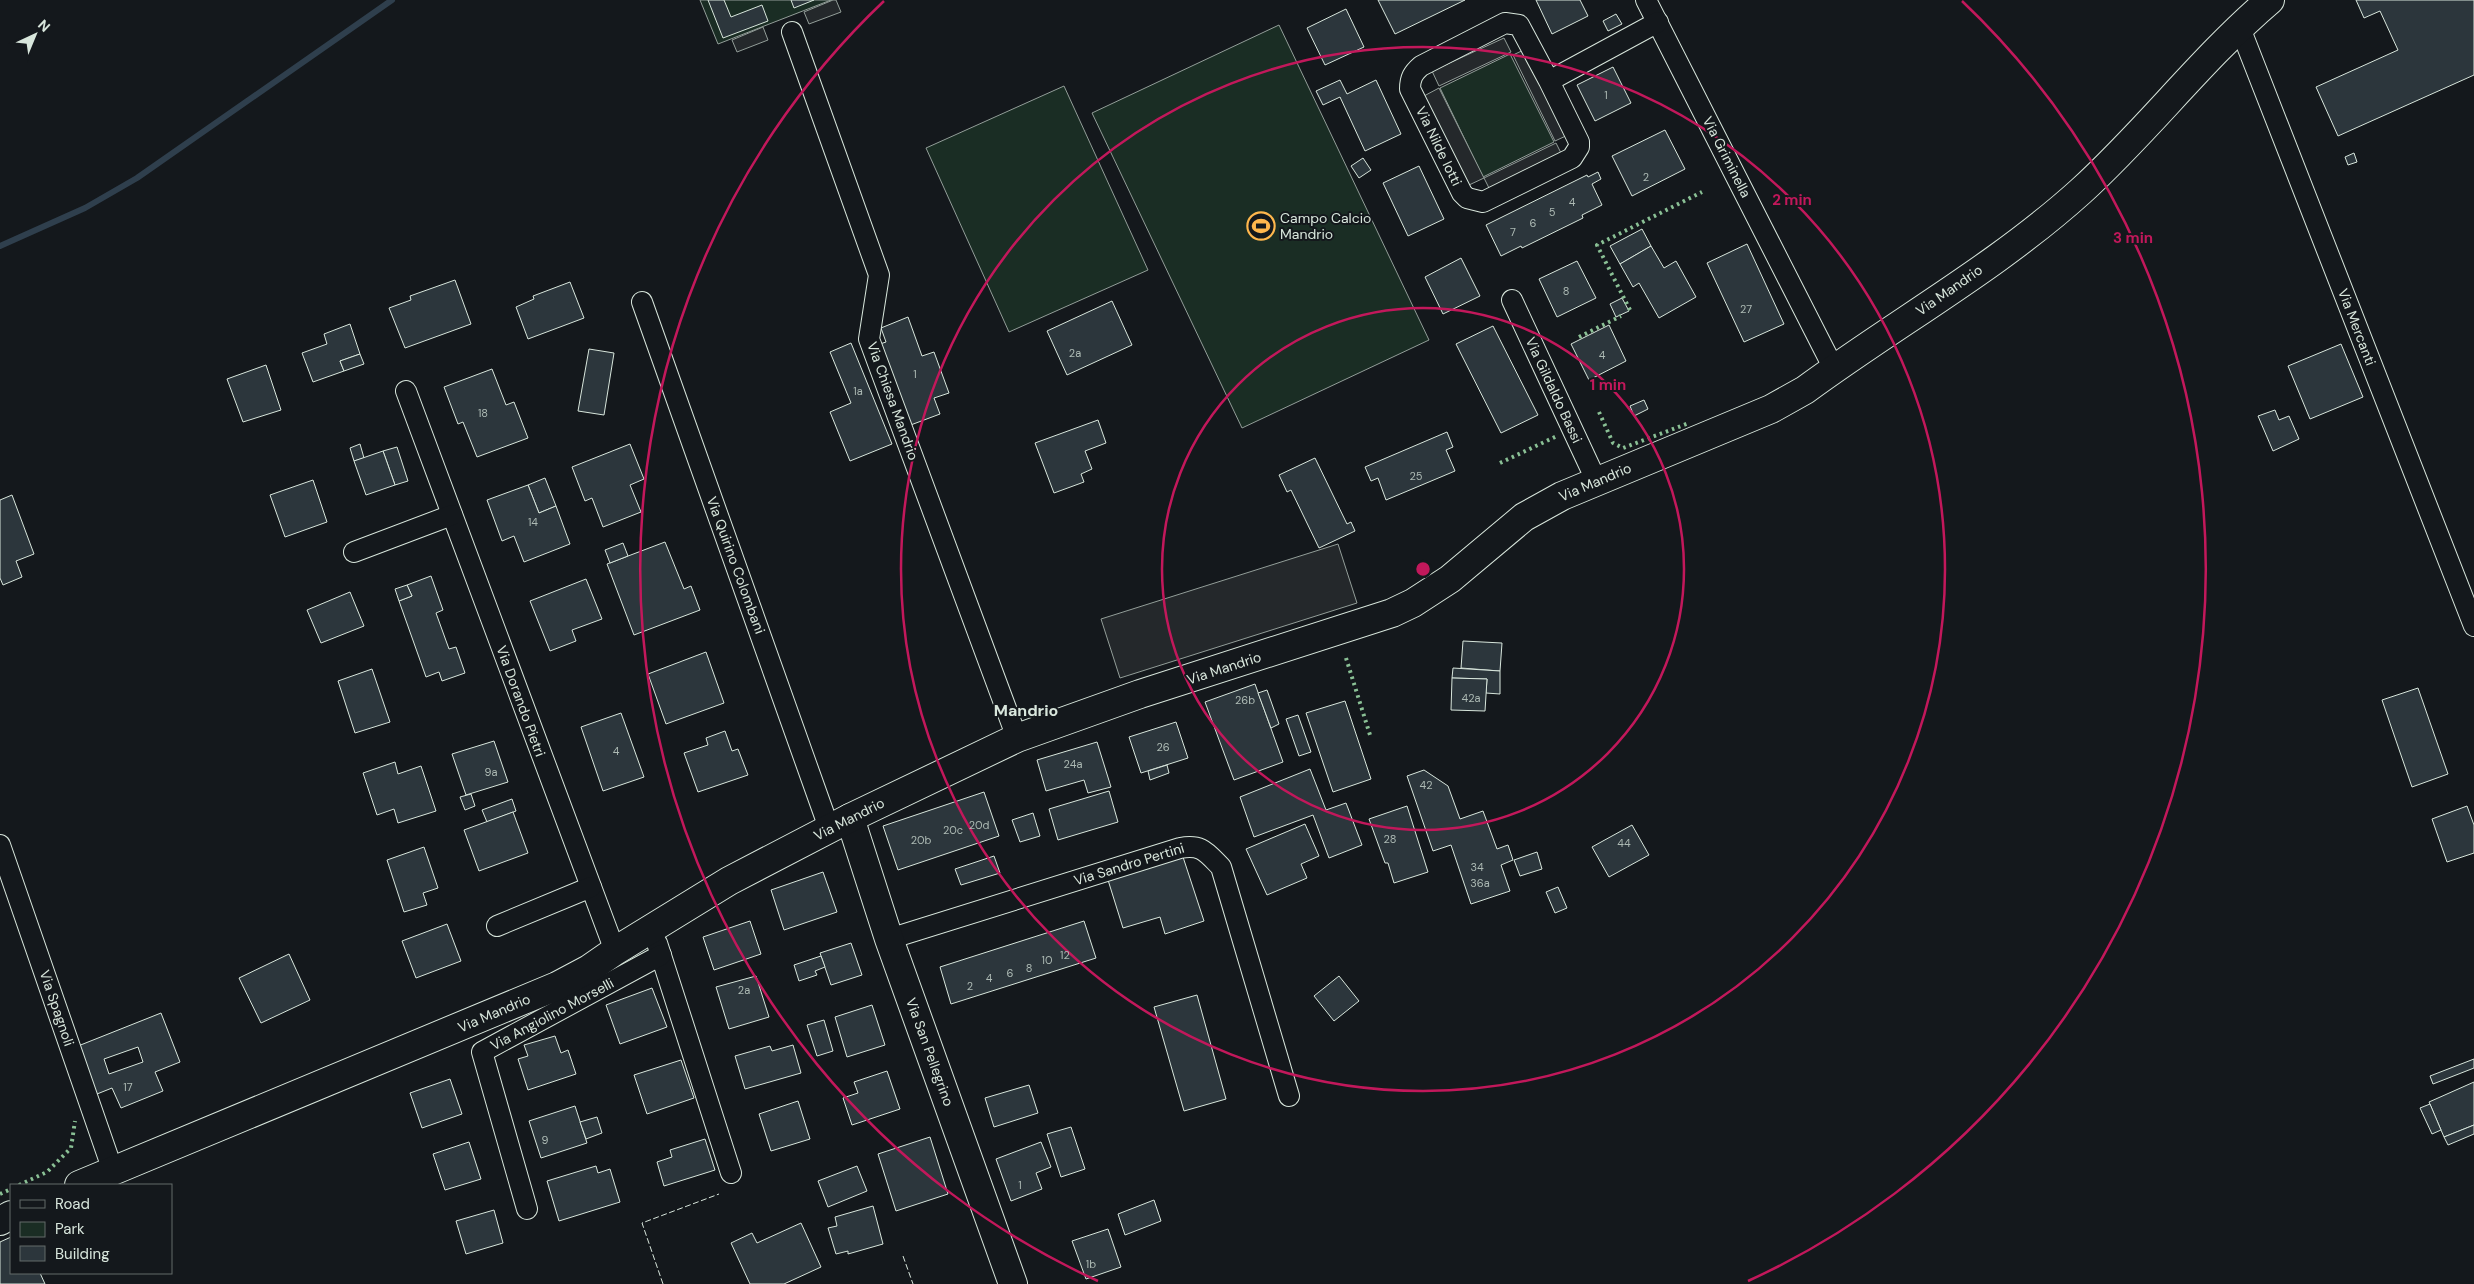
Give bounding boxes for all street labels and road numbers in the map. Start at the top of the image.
street label: Via Nilde Iotti [1412,103,1466,189]
street label: Via Griminella [1699,113,1755,201]
street label: Via Mandrio [1912,261,1986,319]
street label: Via Mercanti [2334,286,2380,368]
street label: Via Gildaldo Bassi [1522,334,1586,446]
street label: Via Chiesa Mandrio [863,339,923,463]
street label: Via Mandrio [1556,459,1634,505]
street label: Via Quirino Colombani [703,494,769,636]
street label: Via Dorando Pietri [493,643,549,759]
street label: Via Mandrio [1185,648,1263,688]
street label: Via Mandrio [811,793,887,845]
street label: Via Sandro Pertini [1072,839,1186,889]
street label: Via Spagnoli [36,968,78,1048]
street label: Via Angiolino Morselli [487,974,617,1054]
street label: Via Mandrio [455,990,533,1036]
street label: Via San Pellegrino [902,995,958,1109]

